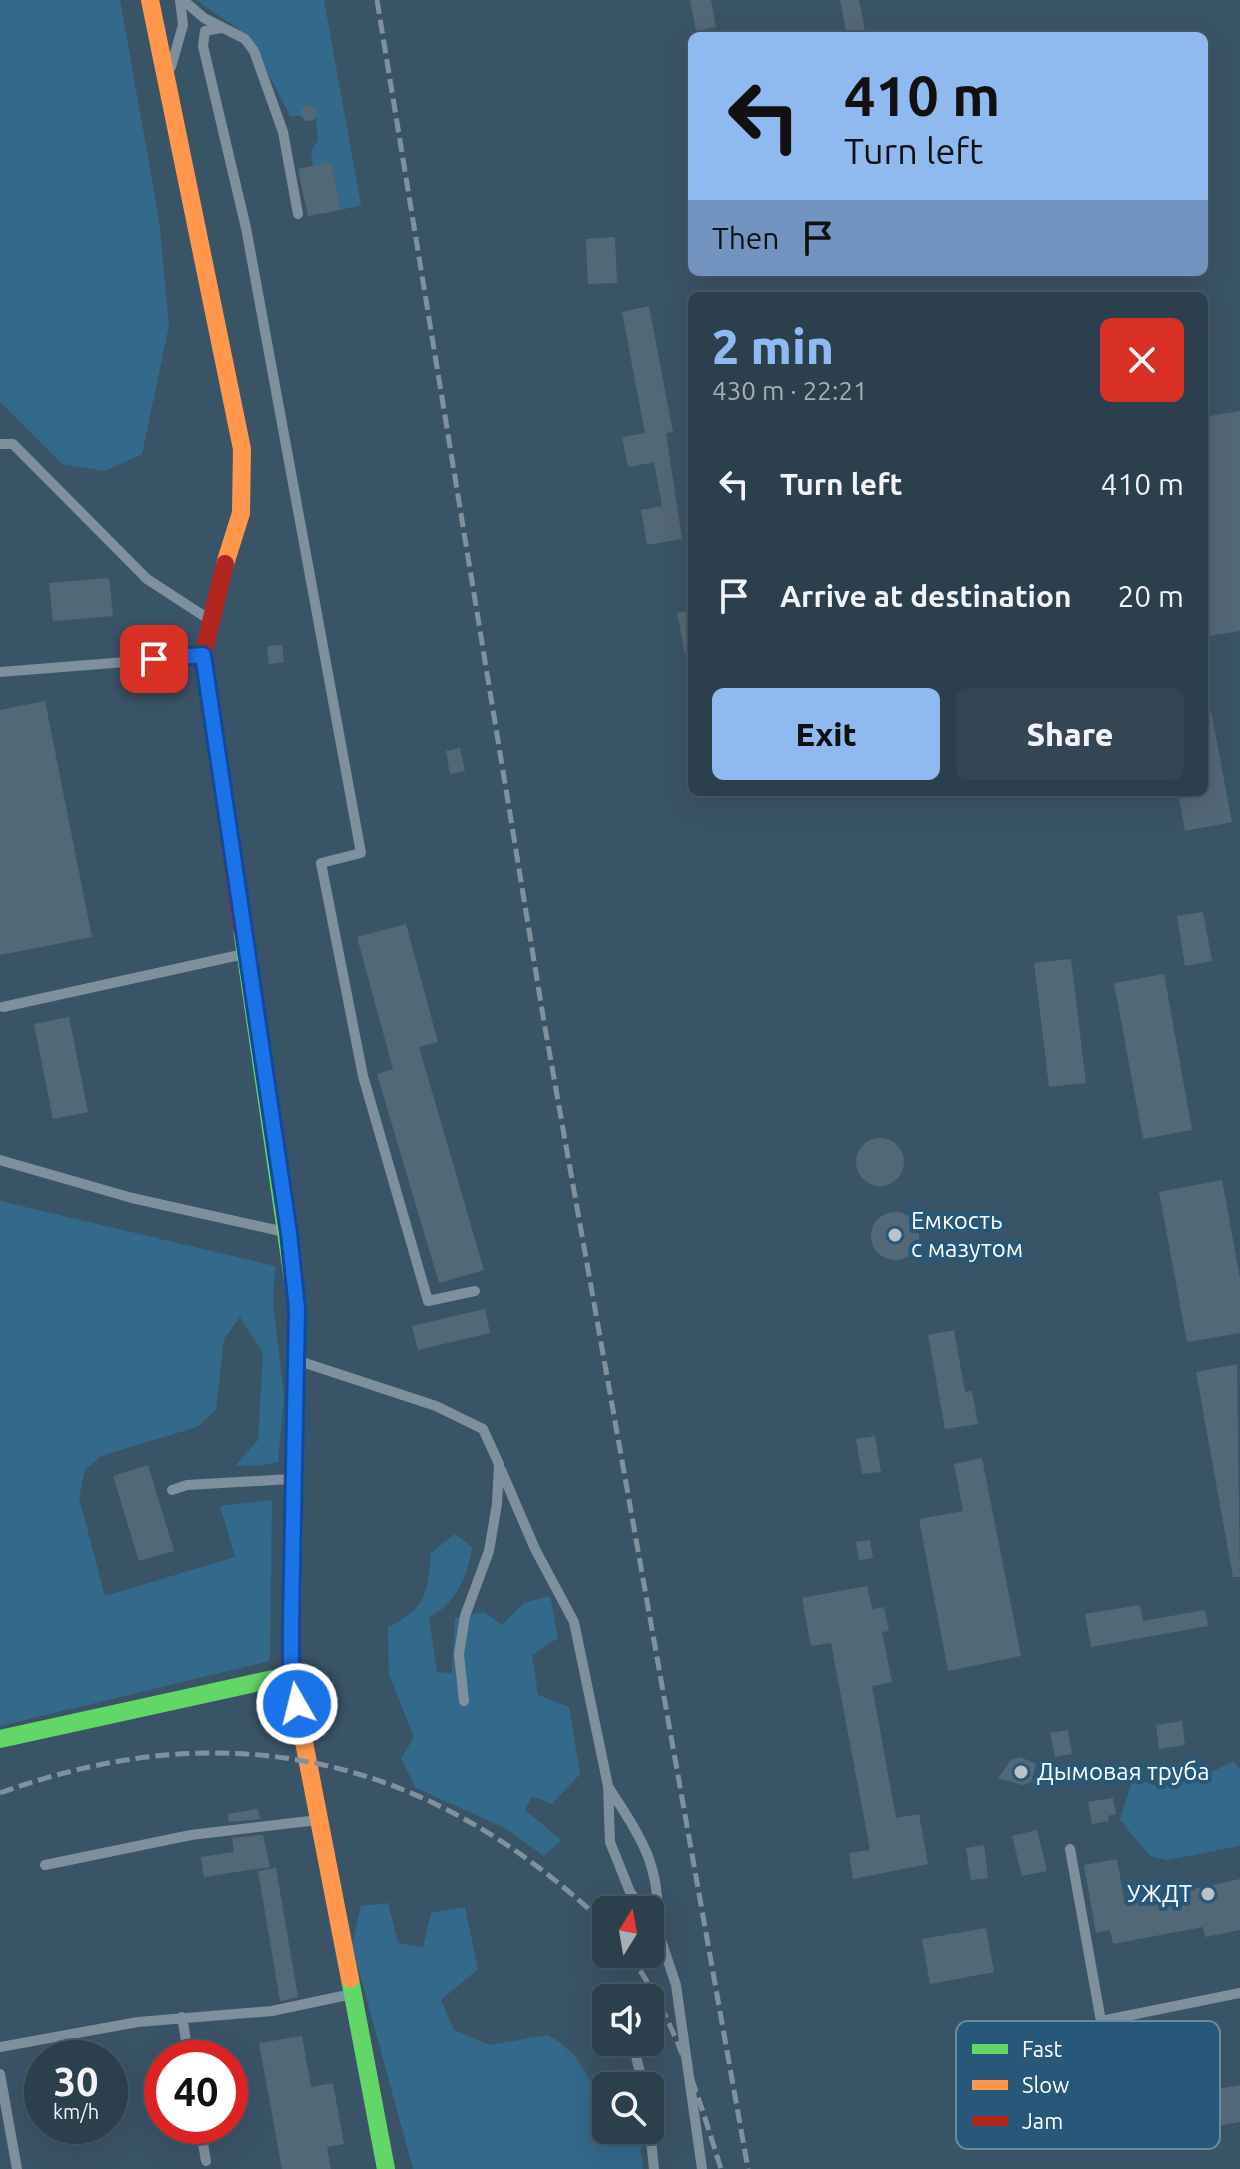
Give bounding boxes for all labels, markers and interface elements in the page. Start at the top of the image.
icon: left [712,64,816,168]
text: 410 m [844,64,1000,127]
text: Turn left [844,130,983,171]
icon: arrive [796,216,840,260]
text: Then [712,221,780,255]
button: close [1100,318,1184,402]
text: 2 min [712,319,834,373]
text: 430 m · 22:21 [712,376,868,405]
icon: left [712,462,756,506]
text: Turn left [780,467,902,501]
text: 410 m [1100,467,1184,501]
icon: arrive [712,574,756,618]
text: Arrive at destination [780,579,1072,613]
text: 20 m [1117,579,1184,613]
pin [120,625,188,693]
icon: arrive [132,637,176,681]
button: Exit [712,688,940,780]
button: Share [956,688,1184,780]
place label: Емкость с мазутом [911,1207,1023,1262]
marker: Емкость с мазутом [886,1226,904,1244]
position arrow [255,1662,339,1746]
place label: Дымовая труба [1037,1758,1210,1785]
marker: Дымовая труба [1012,1763,1030,1781]
place label: УЖДТ [1127,1880,1192,1907]
marker: УЖДТ [1199,1885,1217,1903]
north arrow [592,1896,664,1968]
map controls [592,1896,664,2144]
button: sound [592,1984,664,2056]
legend [956,2021,1220,2149]
text: Fast [1022,2036,1063,2061]
speed limit sign: 40 [144,2040,248,2144]
text: 30 [53,2059,99,2104]
button: search [592,2072,664,2144]
text: Slow [1022,2072,1069,2097]
text: km/h [53,2100,99,2123]
text: Jam [1022,2108,1063,2133]

